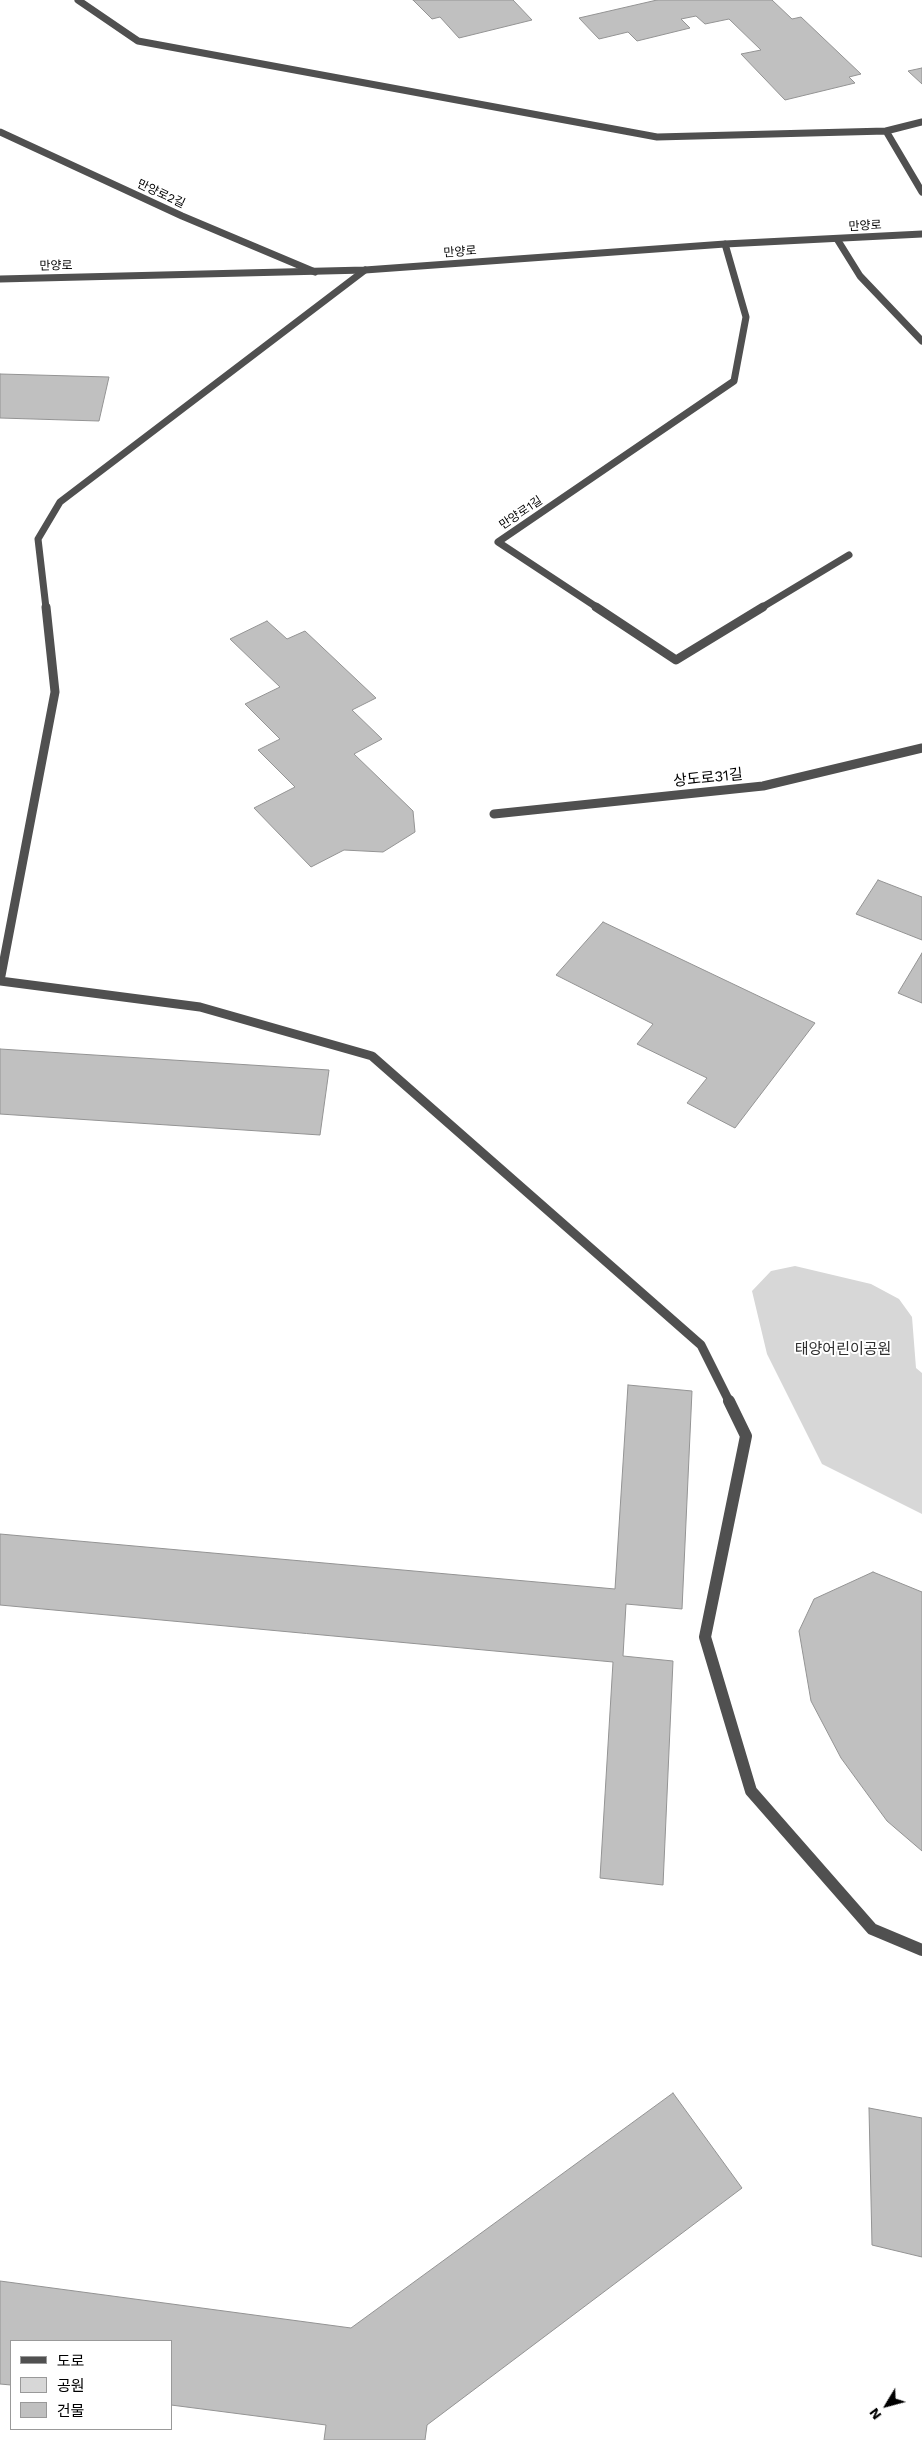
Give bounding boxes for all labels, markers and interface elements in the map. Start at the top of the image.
street label: 만양로2길 [135,177,187,211]
street label: 만양로 [848,218,882,234]
street label: 만양로 [443,244,477,260]
street label: 만양로 [39,259,73,273]
street label: 만양로1길 [497,493,545,533]
street label: 상도로31길 [672,765,744,791]
park label: 태양어린이공원 [795,1341,891,1359]
legend [10,2340,172,2430]
text: 도로 [57,2352,85,2370]
text: 공원 [57,2377,85,2395]
north arrow [862,2380,912,2430]
text: 건물 [57,2402,85,2420]
text: N [866,2405,885,2423]

